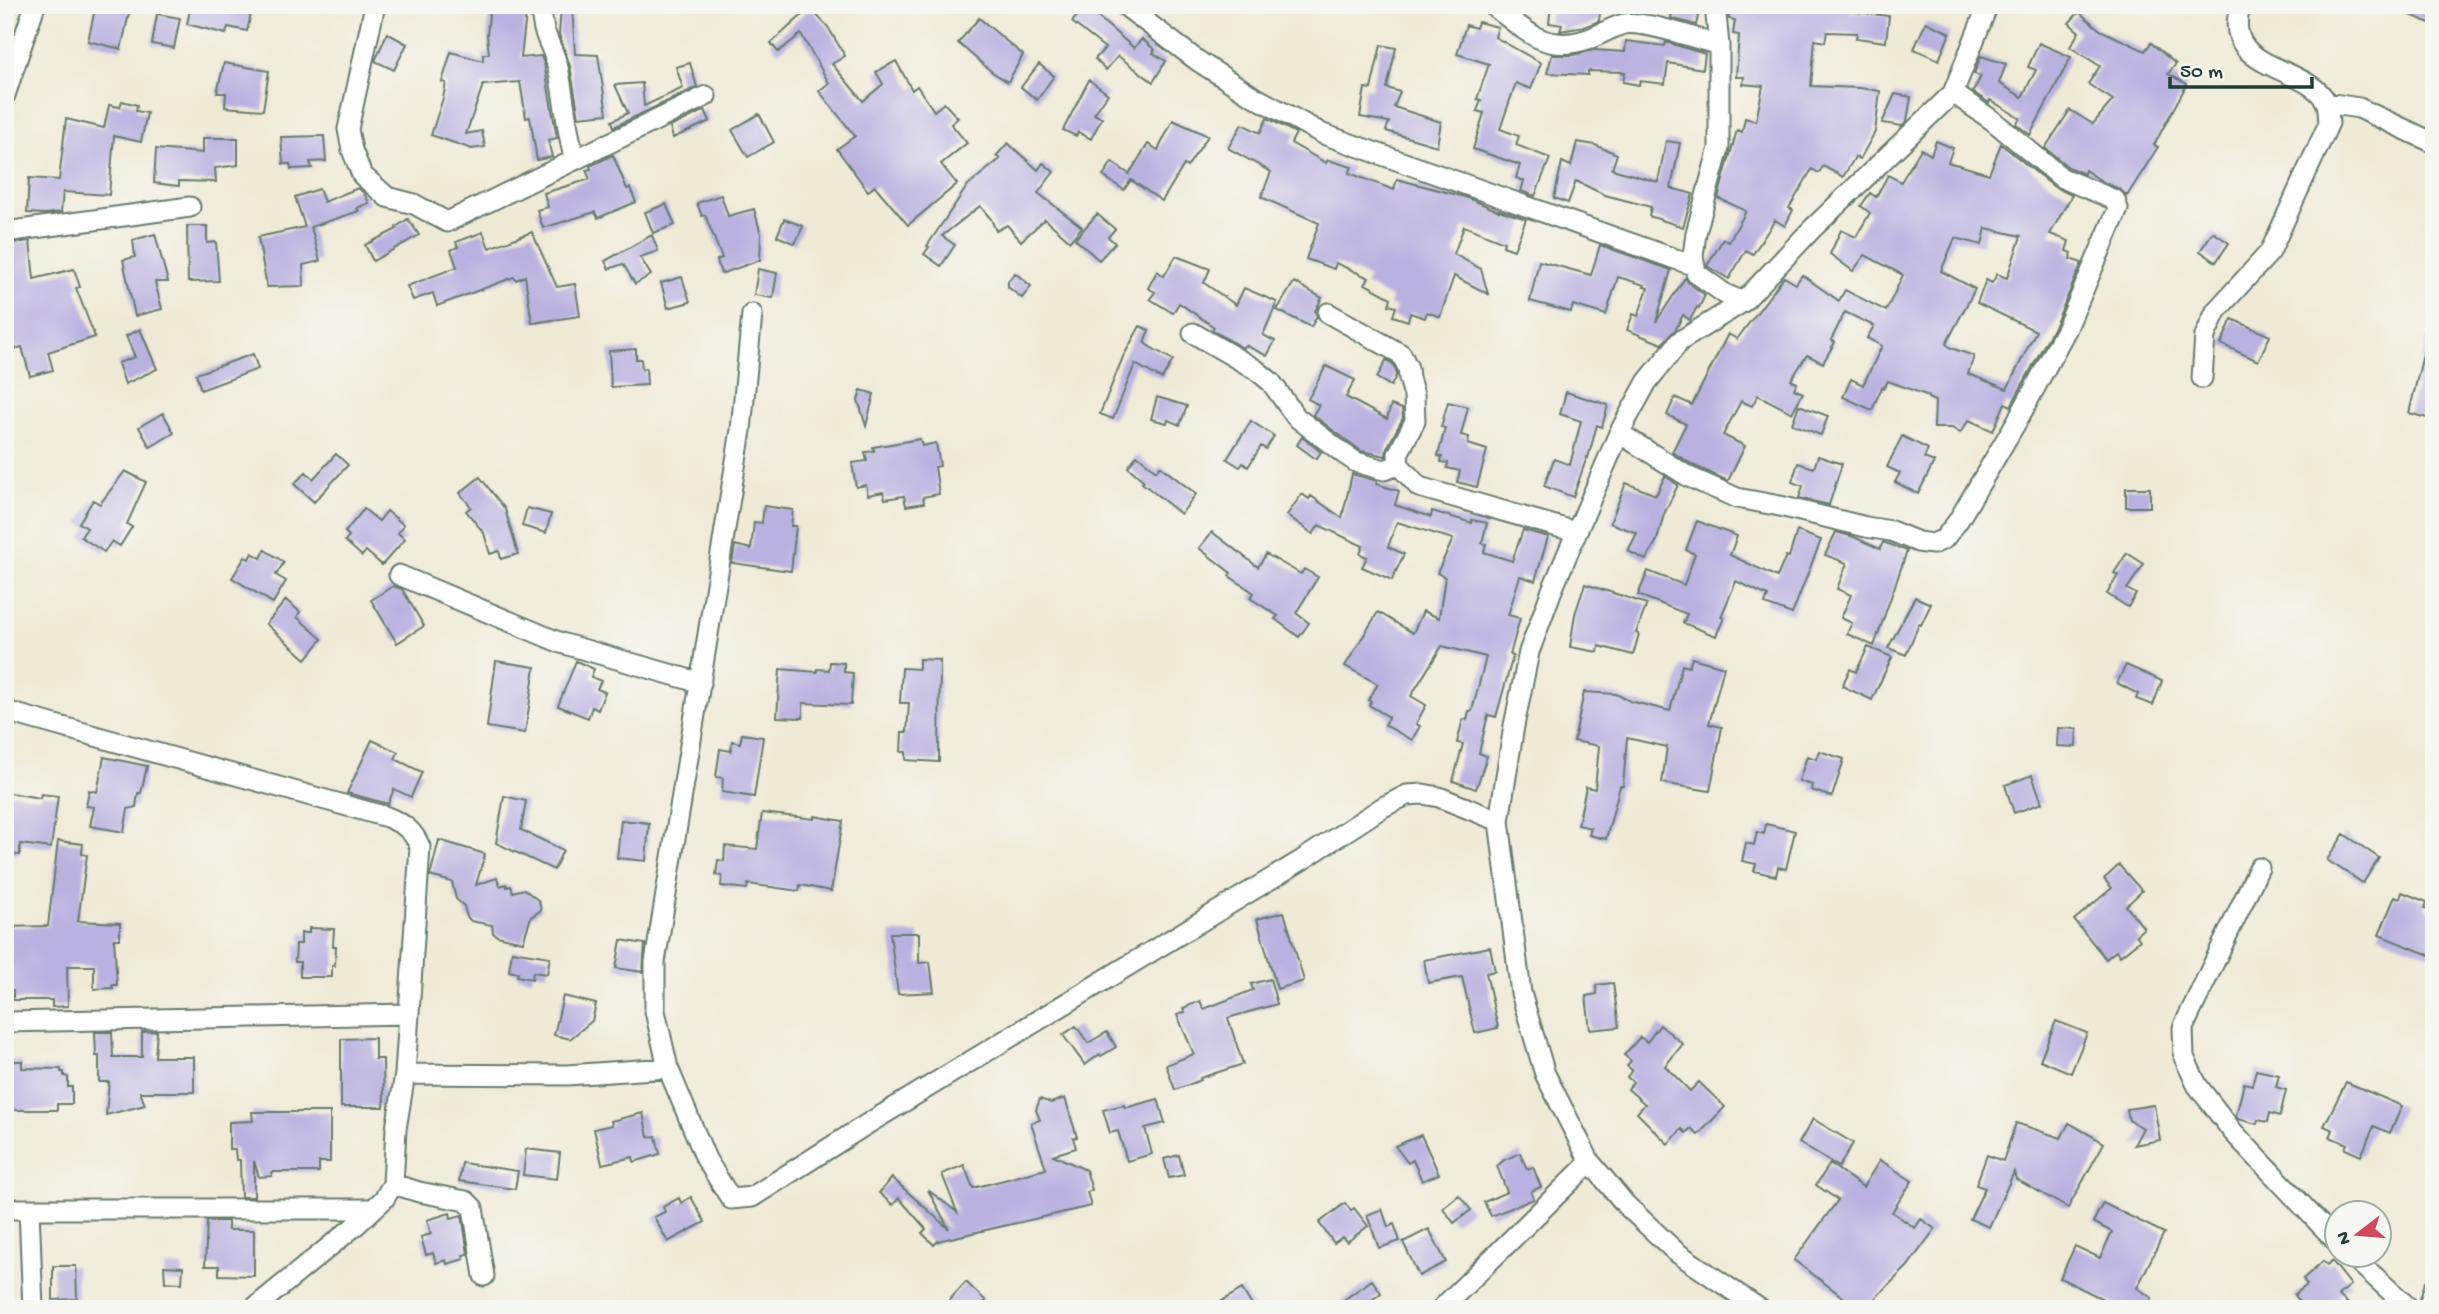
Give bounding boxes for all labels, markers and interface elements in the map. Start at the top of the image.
scale bar [2170,46,2311,90]
text: 50 m [2180,61,2223,86]
north arrow [2324,1198,2394,1268]
text: N [2332,1229,2358,1247]

